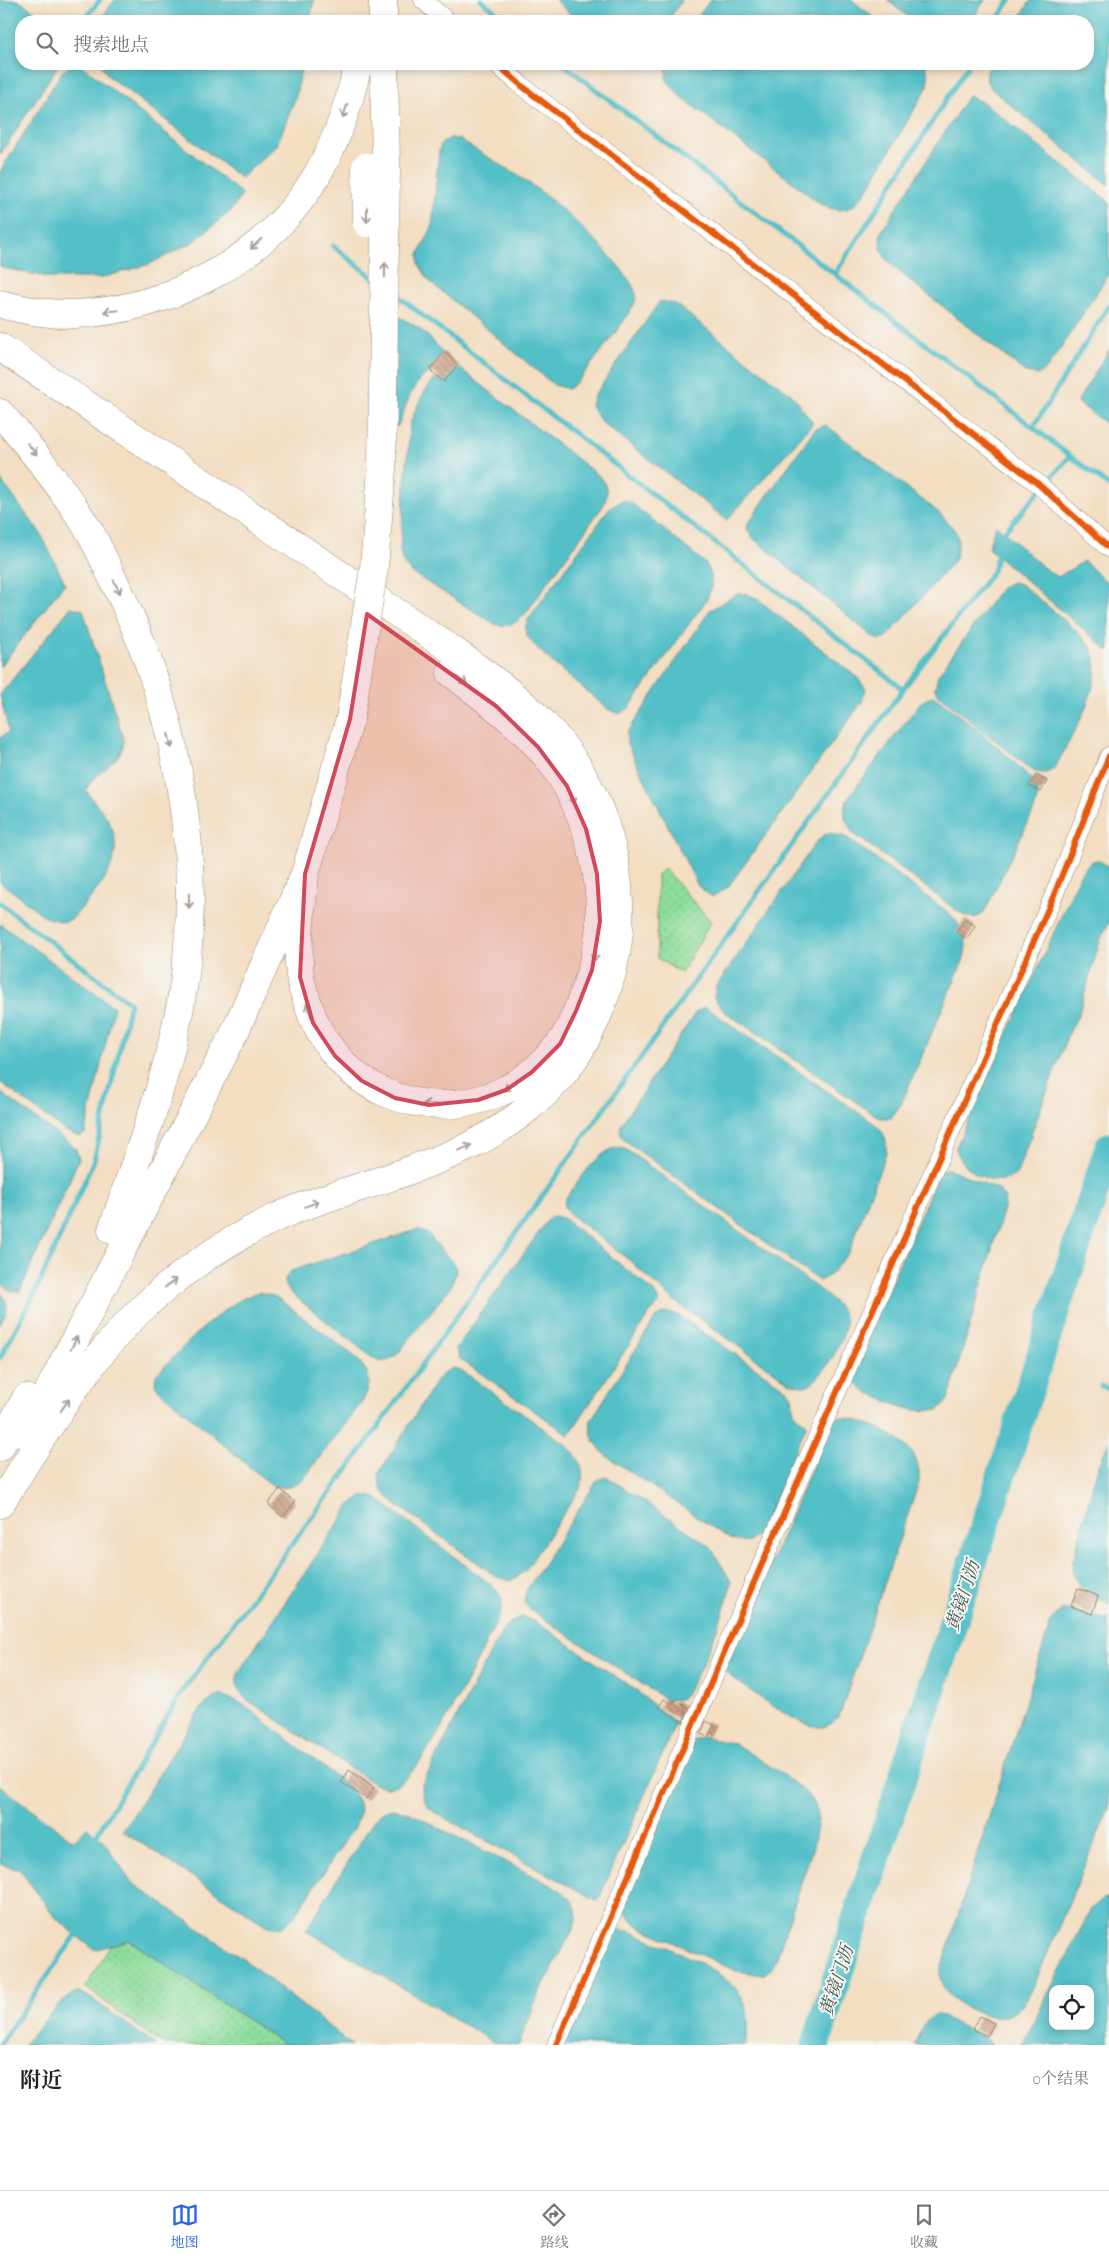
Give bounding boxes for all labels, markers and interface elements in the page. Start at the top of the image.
search box [15,15,1094,70]
icon: search [33,29,61,57]
text: 搜索地点 [73,34,149,56]
one-way arrow [340,102,349,118]
one-way arrow [362,207,371,223]
one-way arrow [250,238,263,250]
one-way arrow [380,262,389,278]
one-way arrow [103,306,119,316]
one-way arrow [27,443,38,456]
one-way arrow [113,579,122,594]
one-way arrow [454,675,468,685]
one-way arrow [166,732,175,748]
one-way arrow [567,789,577,804]
one-way arrow [184,893,194,909]
one-way arrow [589,946,599,962]
one-way arrow [304,1002,314,1018]
one-way arrow [503,1082,517,1092]
one-way arrow [422,1099,438,1109]
one-way arrow [457,1142,472,1152]
one-way arrow [304,1199,320,1208]
one-way arrow [164,1278,178,1288]
one-way arrow [70,1336,79,1351]
one-way arrow [60,1398,70,1412]
water label: 黄镜门沥 [942,1556,985,1633]
water label: 黄镜门沥 [816,1941,859,2018]
map controls [1049,1985,1094,2030]
button: locate [1049,1985,1094,2030]
text: 附近 [20,2068,62,2092]
text: 0个结果 [1032,2069,1089,2088]
tab: 地图 [171,2201,199,2251]
tab: 路线 [540,2201,568,2251]
tab: 收藏 [910,2201,938,2251]

